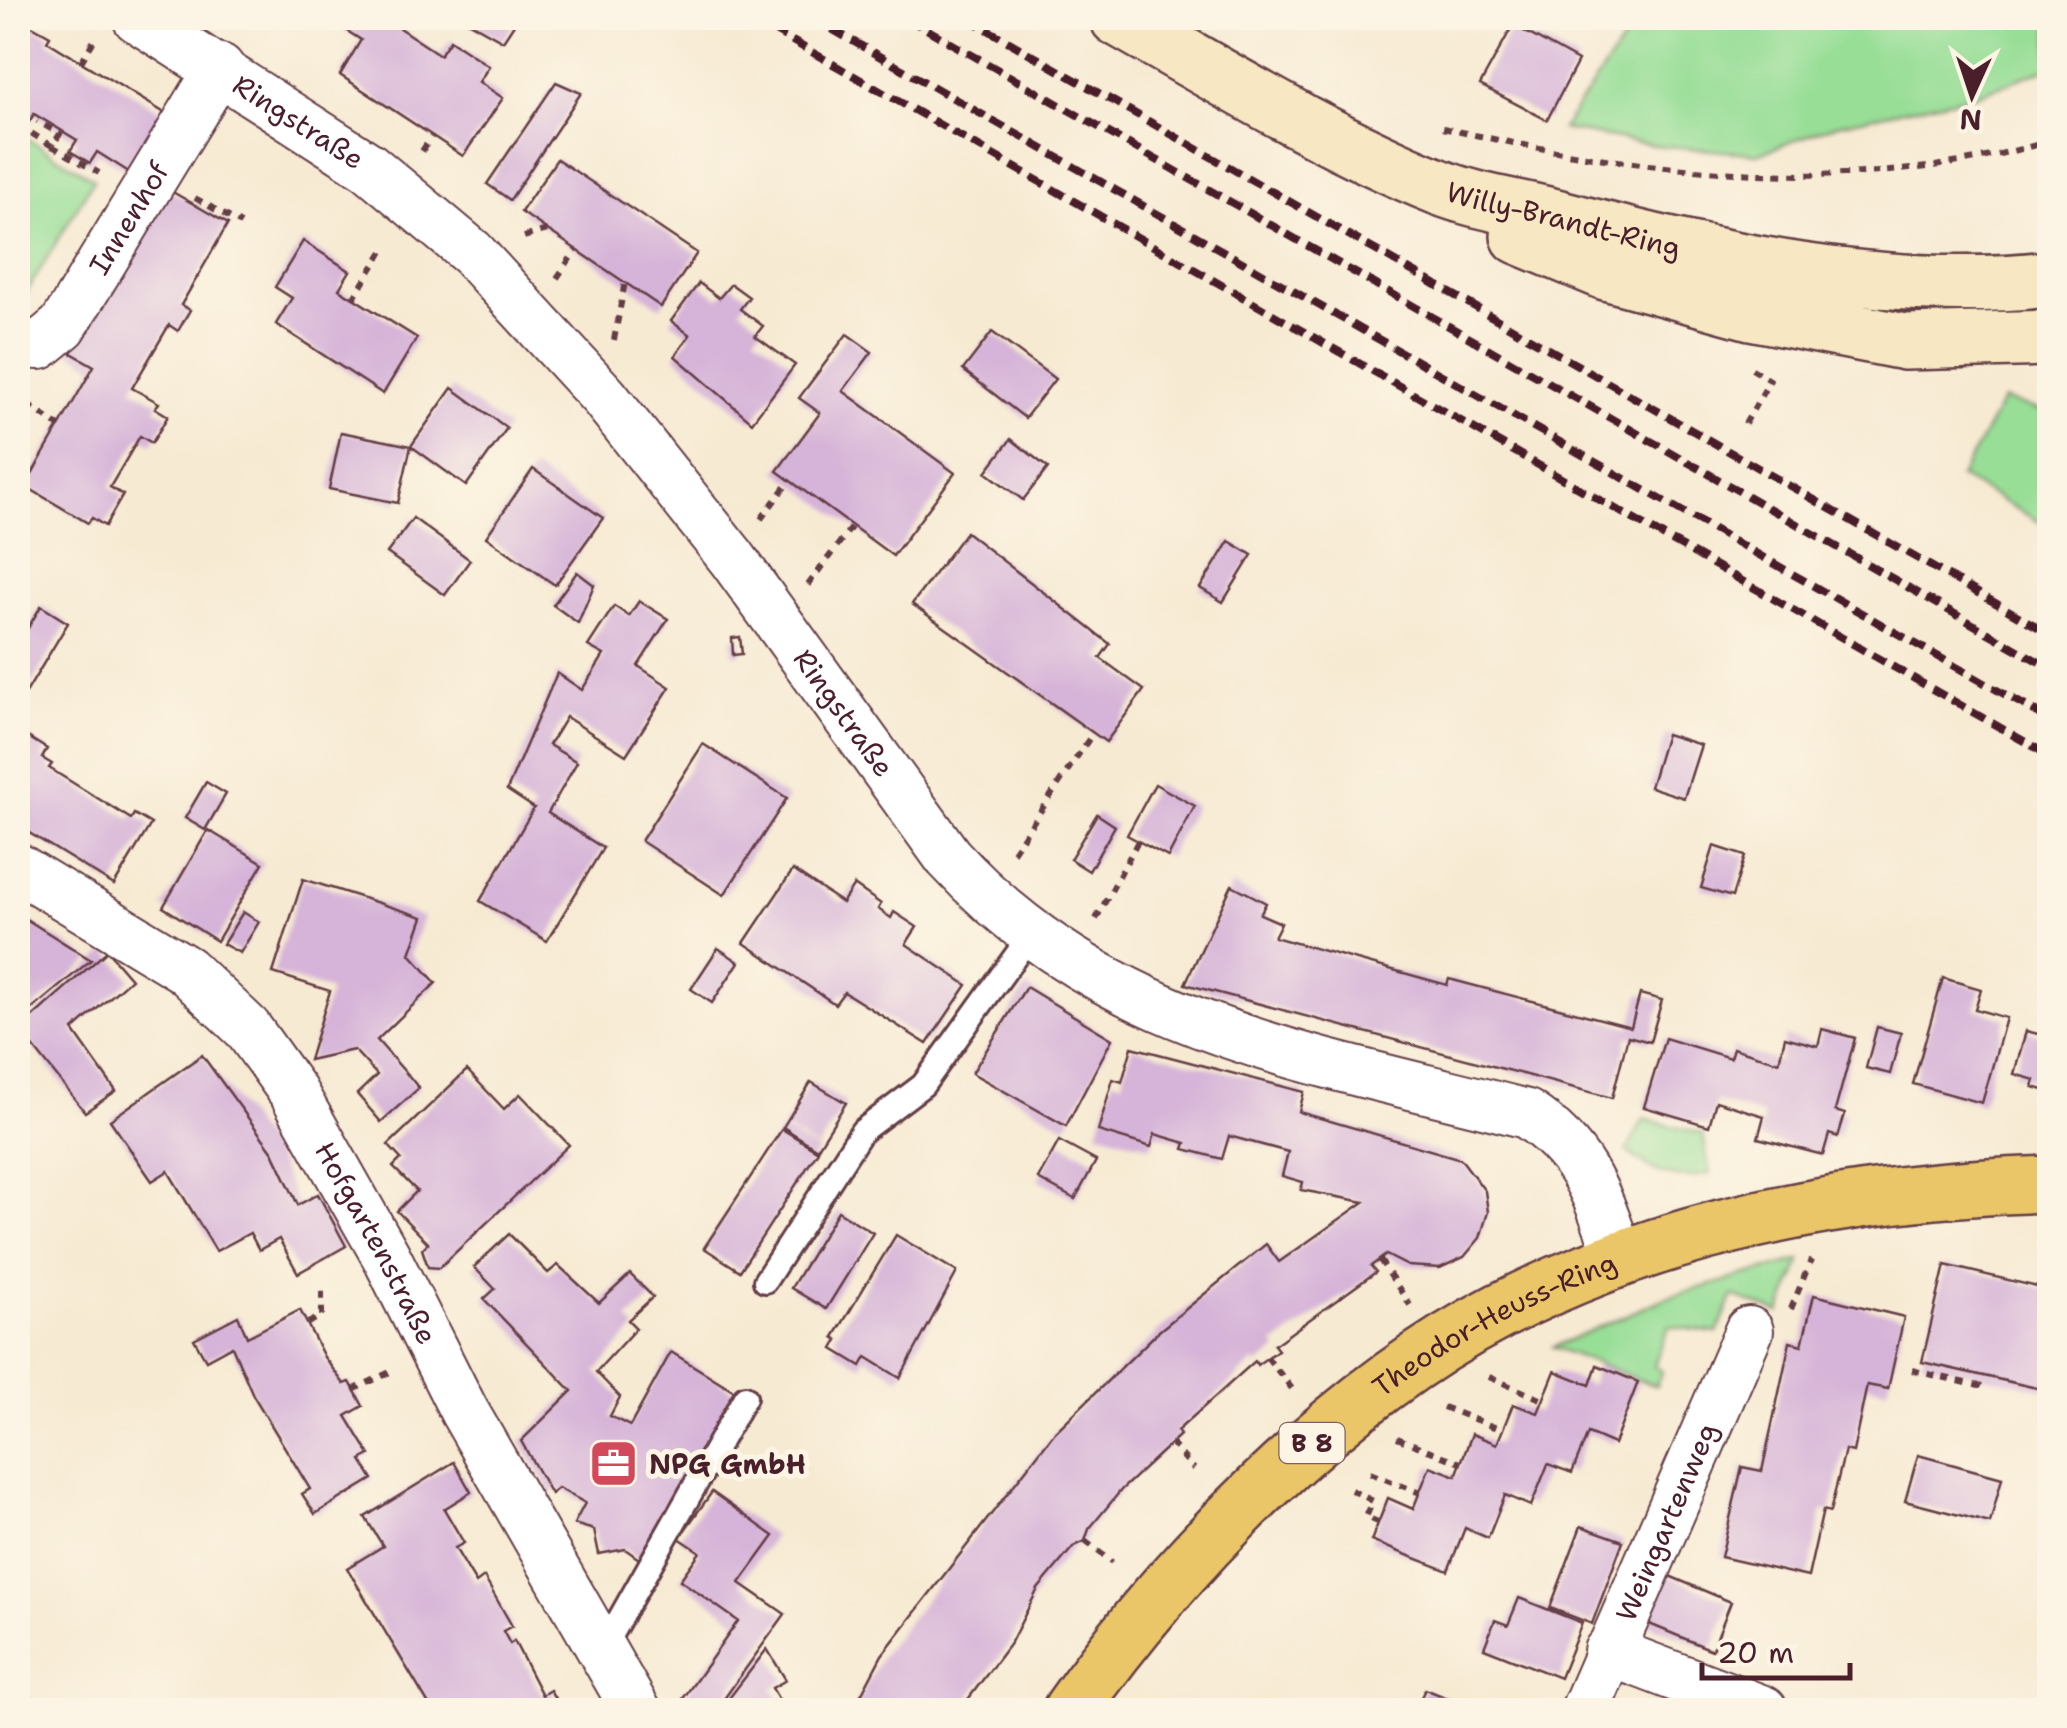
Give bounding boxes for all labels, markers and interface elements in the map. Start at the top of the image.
north arrow [1922,45,2022,145]
street label: Ringstraße [226,66,371,178]
text: N [1959,100,1983,140]
street label: Innenhof [80,154,178,282]
street label: Willy-Brandt-Ring [1442,172,1684,267]
street label: Ringstraße [785,641,903,784]
street label: Hofgartenstraße [306,1135,446,1351]
street label: Theodor-Heuss-Ring [1365,1243,1622,1405]
street label: Weingartenweg [1607,1417,1726,1627]
road number: B 8 [1280,1423,1344,1463]
office icon: NPG GmbH [588,1438,640,1490]
place label: NPG GmbH [649,1445,806,1483]
scale bar [1702,1618,1850,1680]
text: 20 m [1717,1632,1794,1673]

